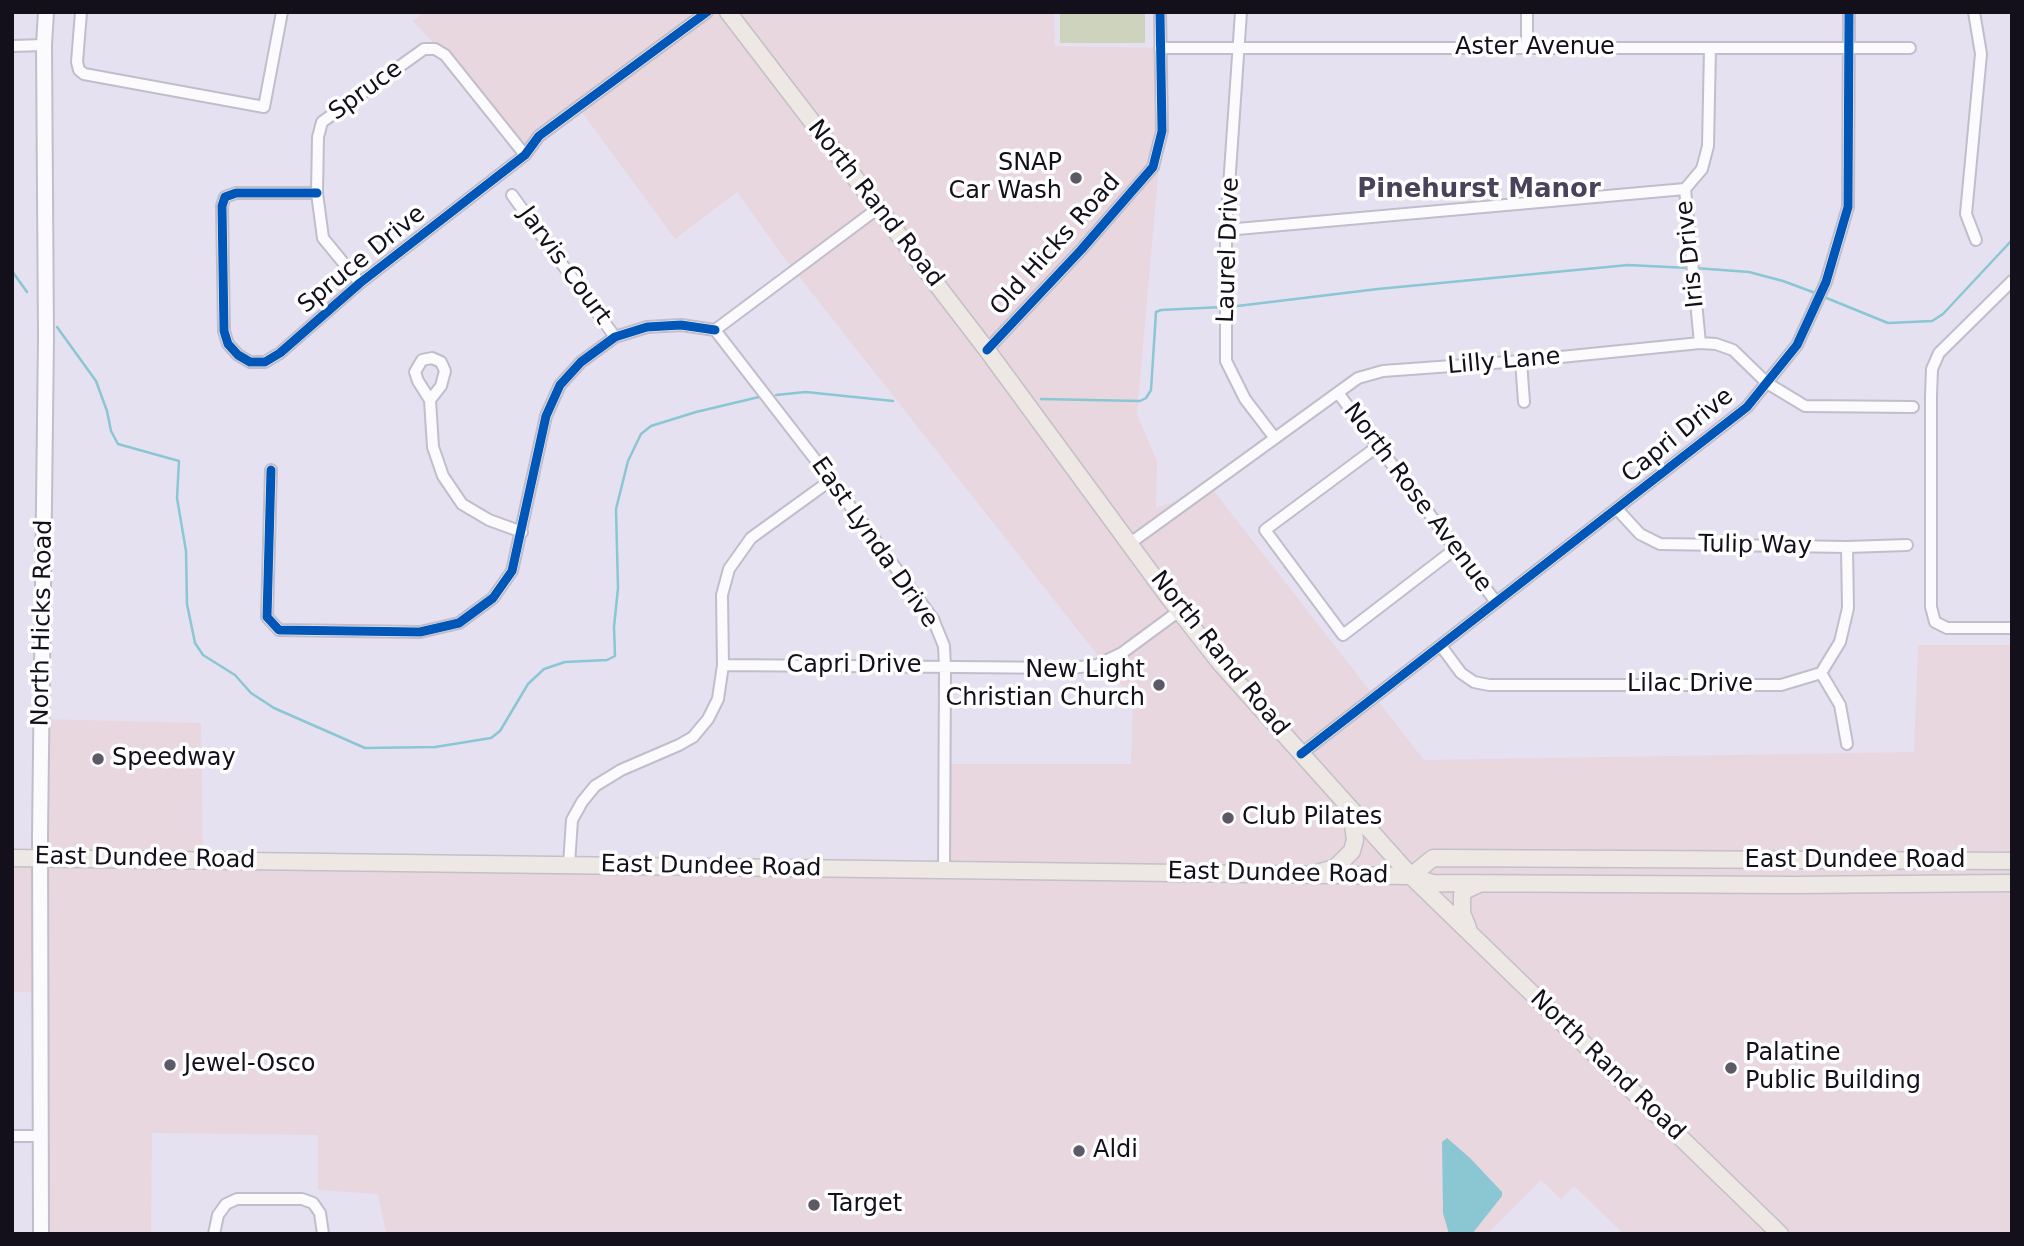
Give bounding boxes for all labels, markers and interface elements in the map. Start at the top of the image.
street label: Aster Avenue [1455,34,1615,62]
street label: Spruce [324,55,408,127]
street label: North Rand Road [801,115,949,293]
place label: SNAP Car Wash [948,150,1062,206]
street label: Old Hicks Road [985,168,1127,322]
marker: SNAP Car Wash [1068,170,1084,186]
district label: Pinehurst Manor [1357,174,1601,206]
street label: Laurel Drive [1212,177,1246,323]
street label: Iris Drive [1671,199,1711,309]
street label: Spruce Drive [293,200,431,320]
street label: Jarvis Court [512,201,616,331]
street label: Lilly Lane [1446,343,1562,381]
street label: Capri Drive [1617,382,1739,490]
street label: North Rose Avenue [1337,398,1497,598]
street label: East Lynda Drive [804,452,944,634]
street label: North Hicks Road [27,519,59,727]
street label: Tulip Way [1698,531,1812,561]
street label: North Rand Road [1144,566,1294,742]
street label: Capri Drive [787,652,921,680]
place label: New Light Christian Church [945,657,1145,713]
street label: Lilac Drive [1627,671,1753,699]
marker: New Light Christian Church [1151,677,1167,693]
place label: Speedway [112,745,236,773]
marker: Speedway [90,751,106,767]
place label: Club Pilates [1242,804,1382,832]
marker: Club Pilates [1220,810,1236,826]
street label: East Dundee Road [34,843,256,875]
street label: East Dundee Road [1745,847,1965,875]
street label: East Dundee Road [600,851,822,883]
street label: East Dundee Road [1167,858,1389,890]
street label: North Rand Road [1524,985,1690,1147]
place label: Palatine Public Building [1745,1040,1921,1096]
place label: Jewel-Osco [184,1051,316,1079]
marker: Jewel-Osco [162,1057,178,1073]
marker: Palatine Public Building [1723,1060,1739,1076]
place label: Aldi [1093,1137,1138,1165]
marker: Aldi [1071,1143,1087,1159]
place label: Target [828,1191,902,1219]
marker: Target [806,1197,822,1213]

